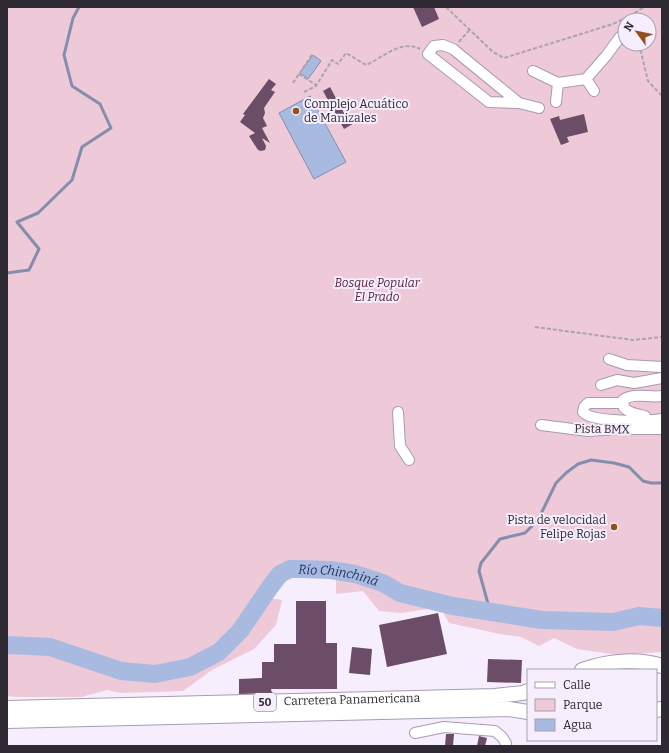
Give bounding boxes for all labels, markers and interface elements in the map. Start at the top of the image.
north arrow [617,12,657,52]
text: N [621,19,637,34]
place label: Complejo Acuático de Manizales [304,97,408,125]
marker: Complejo Acuático de Manizales [291,106,301,116]
park label: Bosque Popular El Prado [334,276,421,304]
street label: Pista BMX [574,422,631,436]
place label: Pista de velocidad Felipe Rojas [507,513,606,541]
marker: Pista de velocidad Felipe Rojas [609,522,619,532]
water label: Río Chinchiná [298,561,380,589]
legend [527,669,657,741]
text: Calle [563,678,591,692]
street label: Carretera Panamericana [283,691,421,708]
road number: 50 [254,693,276,711]
text: Parque [563,698,602,712]
text: Agua [563,718,592,732]

